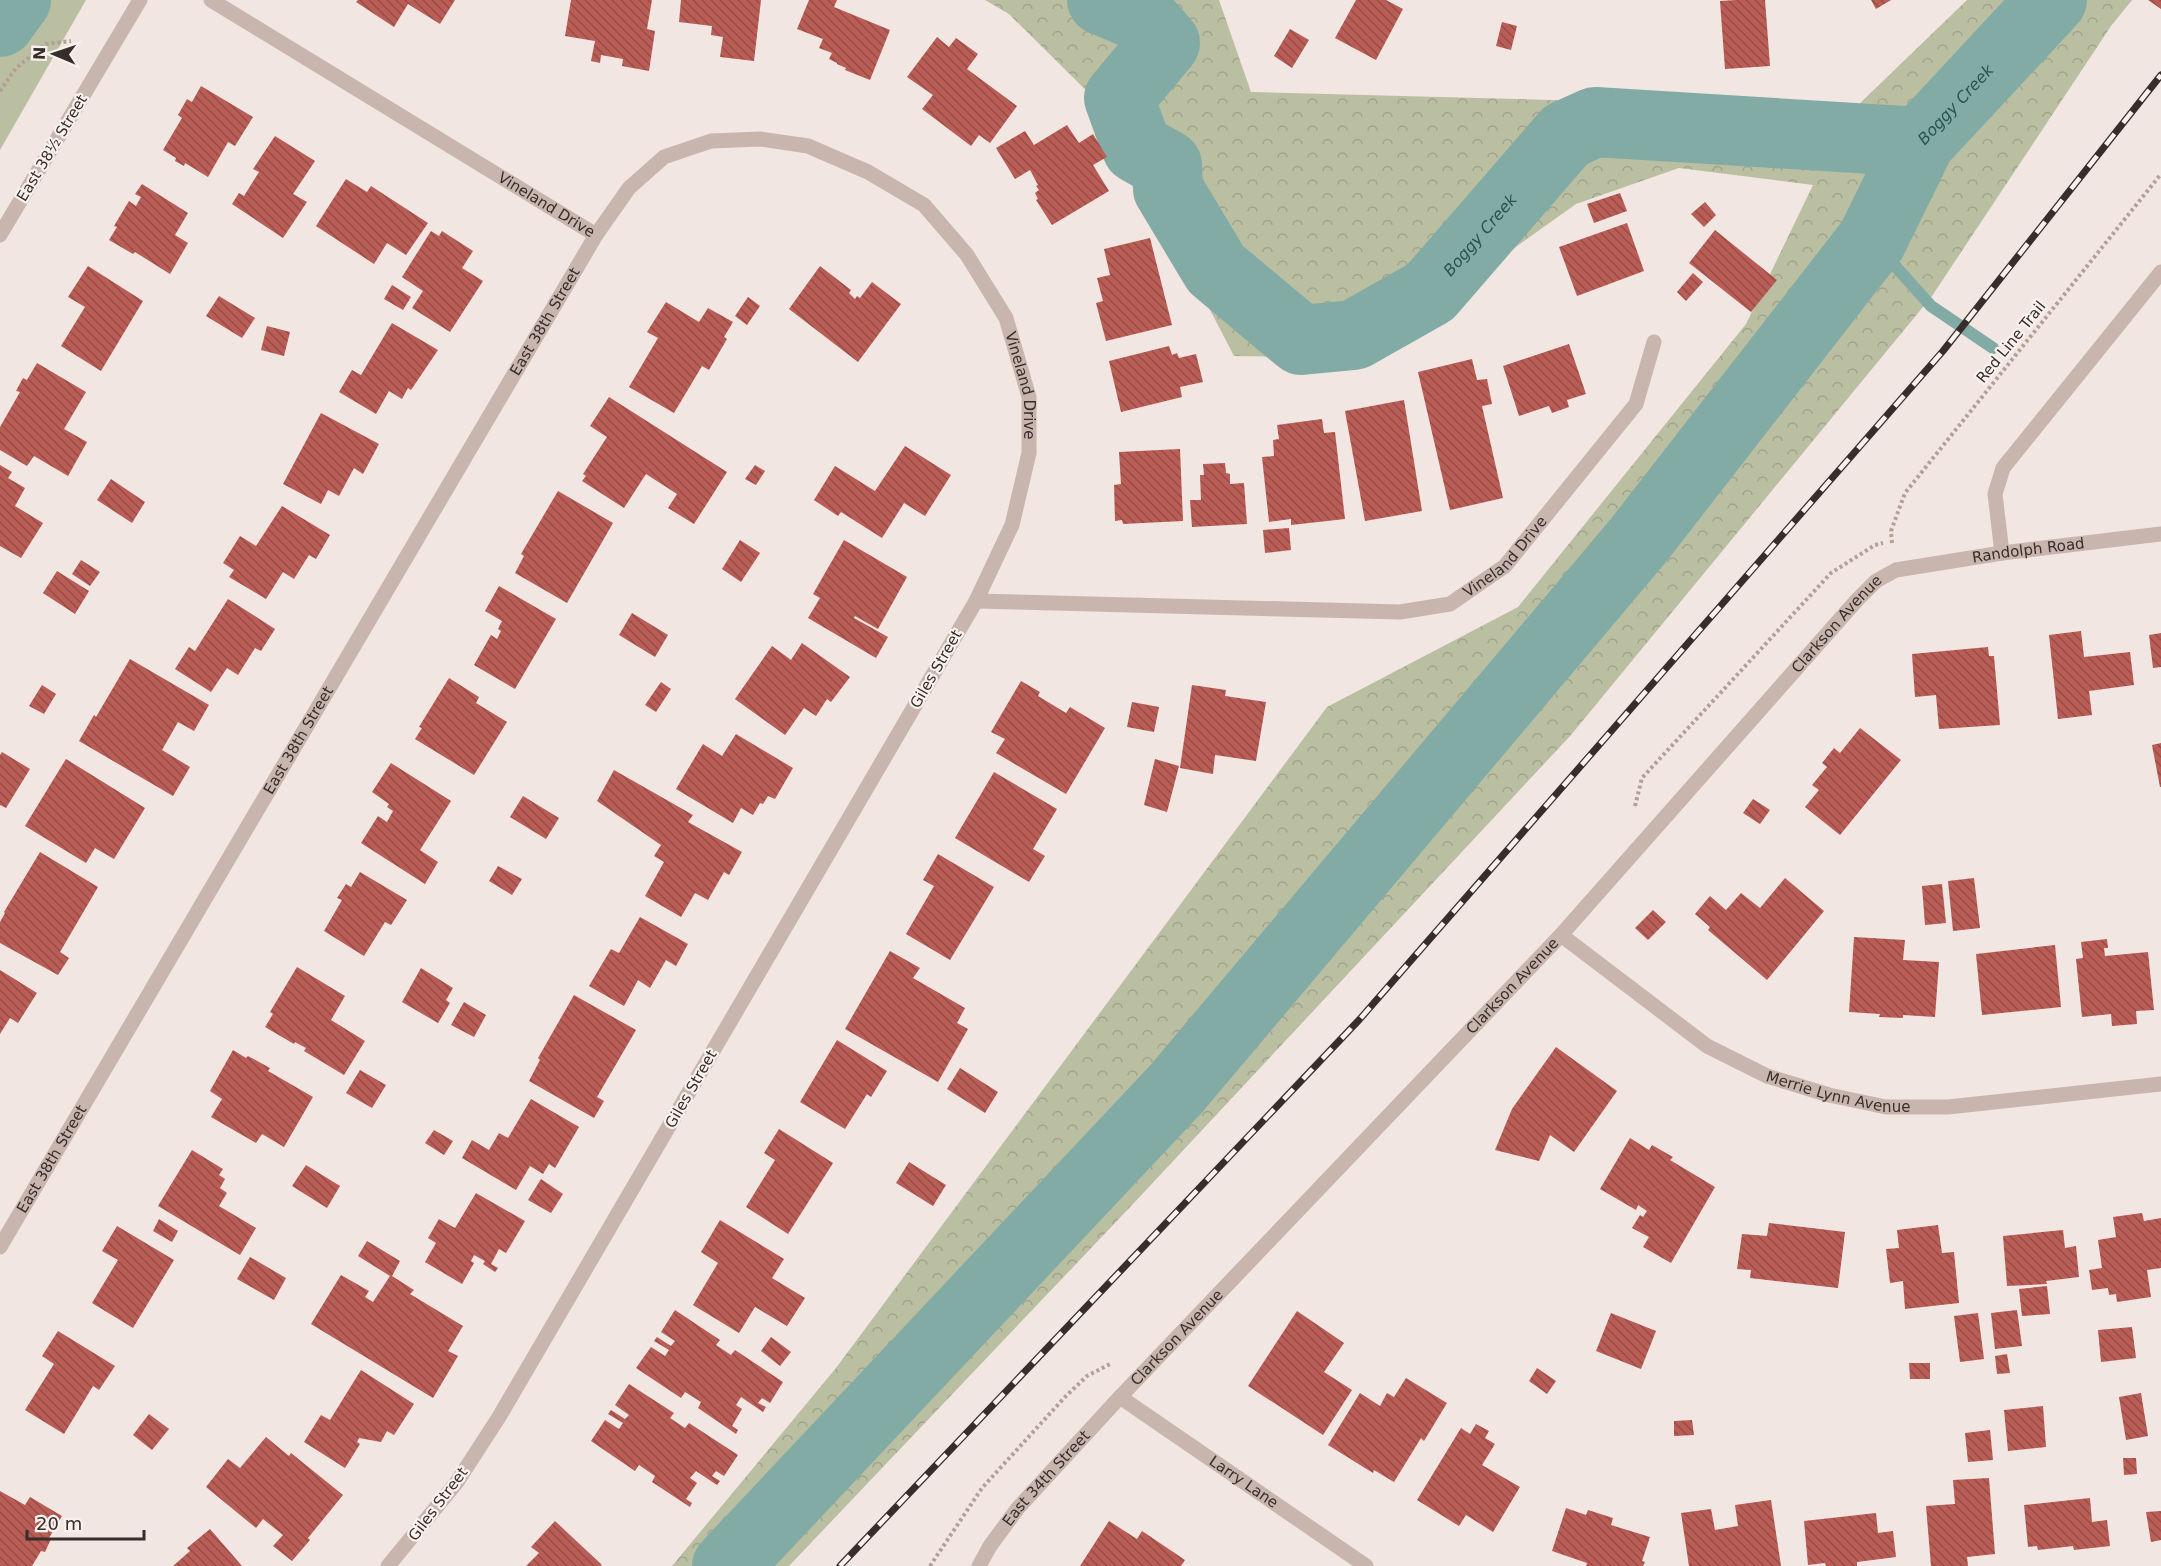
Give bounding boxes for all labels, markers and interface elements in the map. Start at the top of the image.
north arrow [24,24,84,84]
text: N [30,46,49,61]
water label: Boggy Creek [1914,60,1998,148]
street label: East 38½ Street [13,91,91,205]
street label: Vineland Drive [495,168,598,241]
water label: Boggy Creek [1439,190,1521,280]
street label: East 38th Street [506,264,584,379]
street label: Red Line Trail [1973,297,2049,387]
street label: Vineland Drive [1001,330,1038,439]
street label: Vineland Drive [1460,513,1551,601]
street label: Randolph Road [1971,534,2086,567]
street label: Clarkson Avenue [1788,571,1886,677]
street label: Giles Street [906,627,966,711]
street label: East 38th Street [260,683,337,798]
street label: Clarkson Avenue [1462,934,1562,1038]
street label: Giles Street [661,1047,721,1131]
street label: Merrie Lynn Avenue [1764,1067,1910,1116]
street label: East 38th Street [13,1102,91,1216]
street label: Clarkson Avenue [1127,1286,1227,1389]
street label: East 34th Street [999,1427,1094,1529]
street label: Larry Lane [1206,1452,1282,1512]
street label: Giles Street [405,1464,472,1544]
scale bar [27,1503,144,1541]
text: 20 m [36,1513,82,1534]

